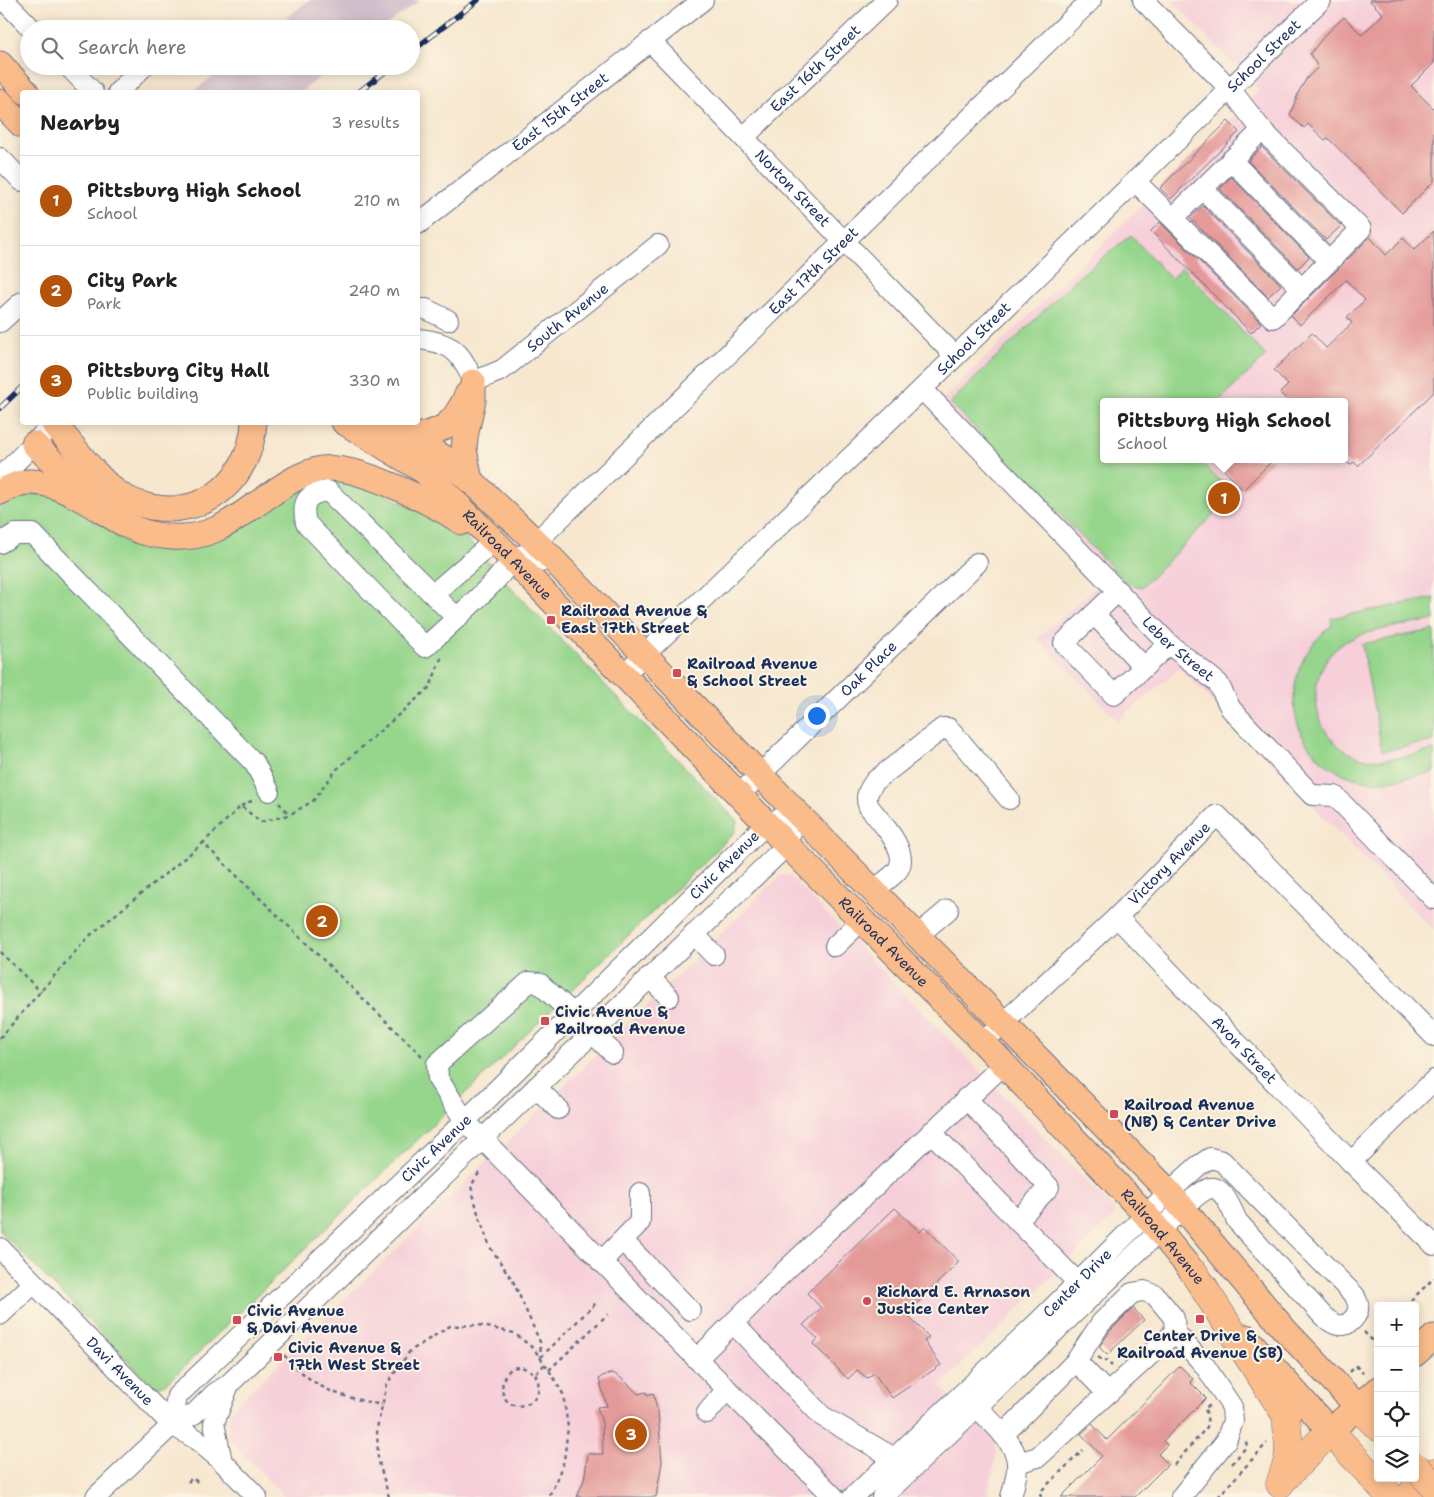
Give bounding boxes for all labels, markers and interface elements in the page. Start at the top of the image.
street label: School Street [1222,15,1305,97]
search box [20,20,420,75]
street label: East 16th Street [766,20,865,117]
icon: search [38,34,66,62]
text: Search here [78,35,187,60]
street label: East 15th Street [508,68,613,156]
text: Nearby [40,109,120,137]
text: 3 results [331,112,400,133]
street label: Norton Street [750,145,835,231]
text: Pittsburg High School [87,178,301,203]
text: 1 [52,190,60,211]
text: 210 m [353,190,400,211]
text: School [87,203,137,224]
street label: East 17th Street [764,223,863,319]
text: City Park [87,268,178,293]
street label: South Avenue [522,278,613,356]
text: 2 [50,280,62,301]
text: 240 m [348,280,400,301]
text: Park [87,293,121,314]
street label: School Street [932,298,1015,379]
text: Pittsburg City Hall [87,358,270,383]
text: 3 [50,370,62,391]
text: 330 m [348,370,400,391]
text: Public building [87,383,199,404]
popup [1100,398,1348,463]
text: Pittsburg High School [1117,408,1331,433]
text: School [1117,433,1167,454]
pin: 1 [1208,479,1240,517]
street label: Railroad Avenue [458,505,556,605]
place label: Railroad Avenue & East 17th Street [561,601,708,638]
street label: Leber Street [1138,612,1218,686]
marker: Railroad Avenue & East 17th Street [545,614,557,626]
street label: Oak Place [836,636,901,701]
place label: Railroad Avenue & School Street [687,654,818,691]
marker: Railroad Avenue & School Street [671,667,683,679]
your location [804,703,830,729]
street label: Victory Avenue [1124,817,1215,910]
street label: Civic Avenue [685,826,764,904]
street label: Railroad Avenue [834,893,933,992]
pin: 2 [306,902,338,940]
place label: Civic Avenue & Railroad Avenue [555,1002,686,1039]
street label: Avon Street [1207,1012,1281,1088]
marker: Civic Avenue & Railroad Avenue [539,1015,551,1027]
place label: Railroad Avenue (NB) & Center Drive [1124,1095,1276,1132]
marker: Railroad Avenue (NB) & Center Drive [1108,1108,1120,1120]
street label: Civic Avenue [397,1110,476,1187]
street label: Railroad Avenue [1116,1184,1209,1289]
street label: Center Drive [1038,1244,1116,1322]
place label: Richard E. Arnason Justice Center [877,1282,1030,1319]
marker: Richard E. Arnason Justice Center [861,1295,873,1307]
place label: Civic Avenue & Davi Avenue [247,1301,358,1338]
map controls [1374,1302,1419,1482]
button: + [1374,1302,1419,1347]
marker: Center Drive & Railroad Avenue (SB) [1194,1313,1206,1325]
marker: Civic Avenue & Davi Avenue [231,1314,243,1326]
place label: Center Drive & Railroad Avenue (SB) [1117,1326,1283,1363]
street label: Davi Avenue [82,1333,158,1410]
place label: Civic Avenue & 17th West Street [288,1338,420,1375]
button: − [1374,1347,1419,1392]
marker: Civic Avenue & 17th West Street [272,1351,284,1363]
button: locate [1374,1392,1419,1437]
pin: 3 [615,1415,647,1453]
button: layers [1374,1437,1419,1482]

